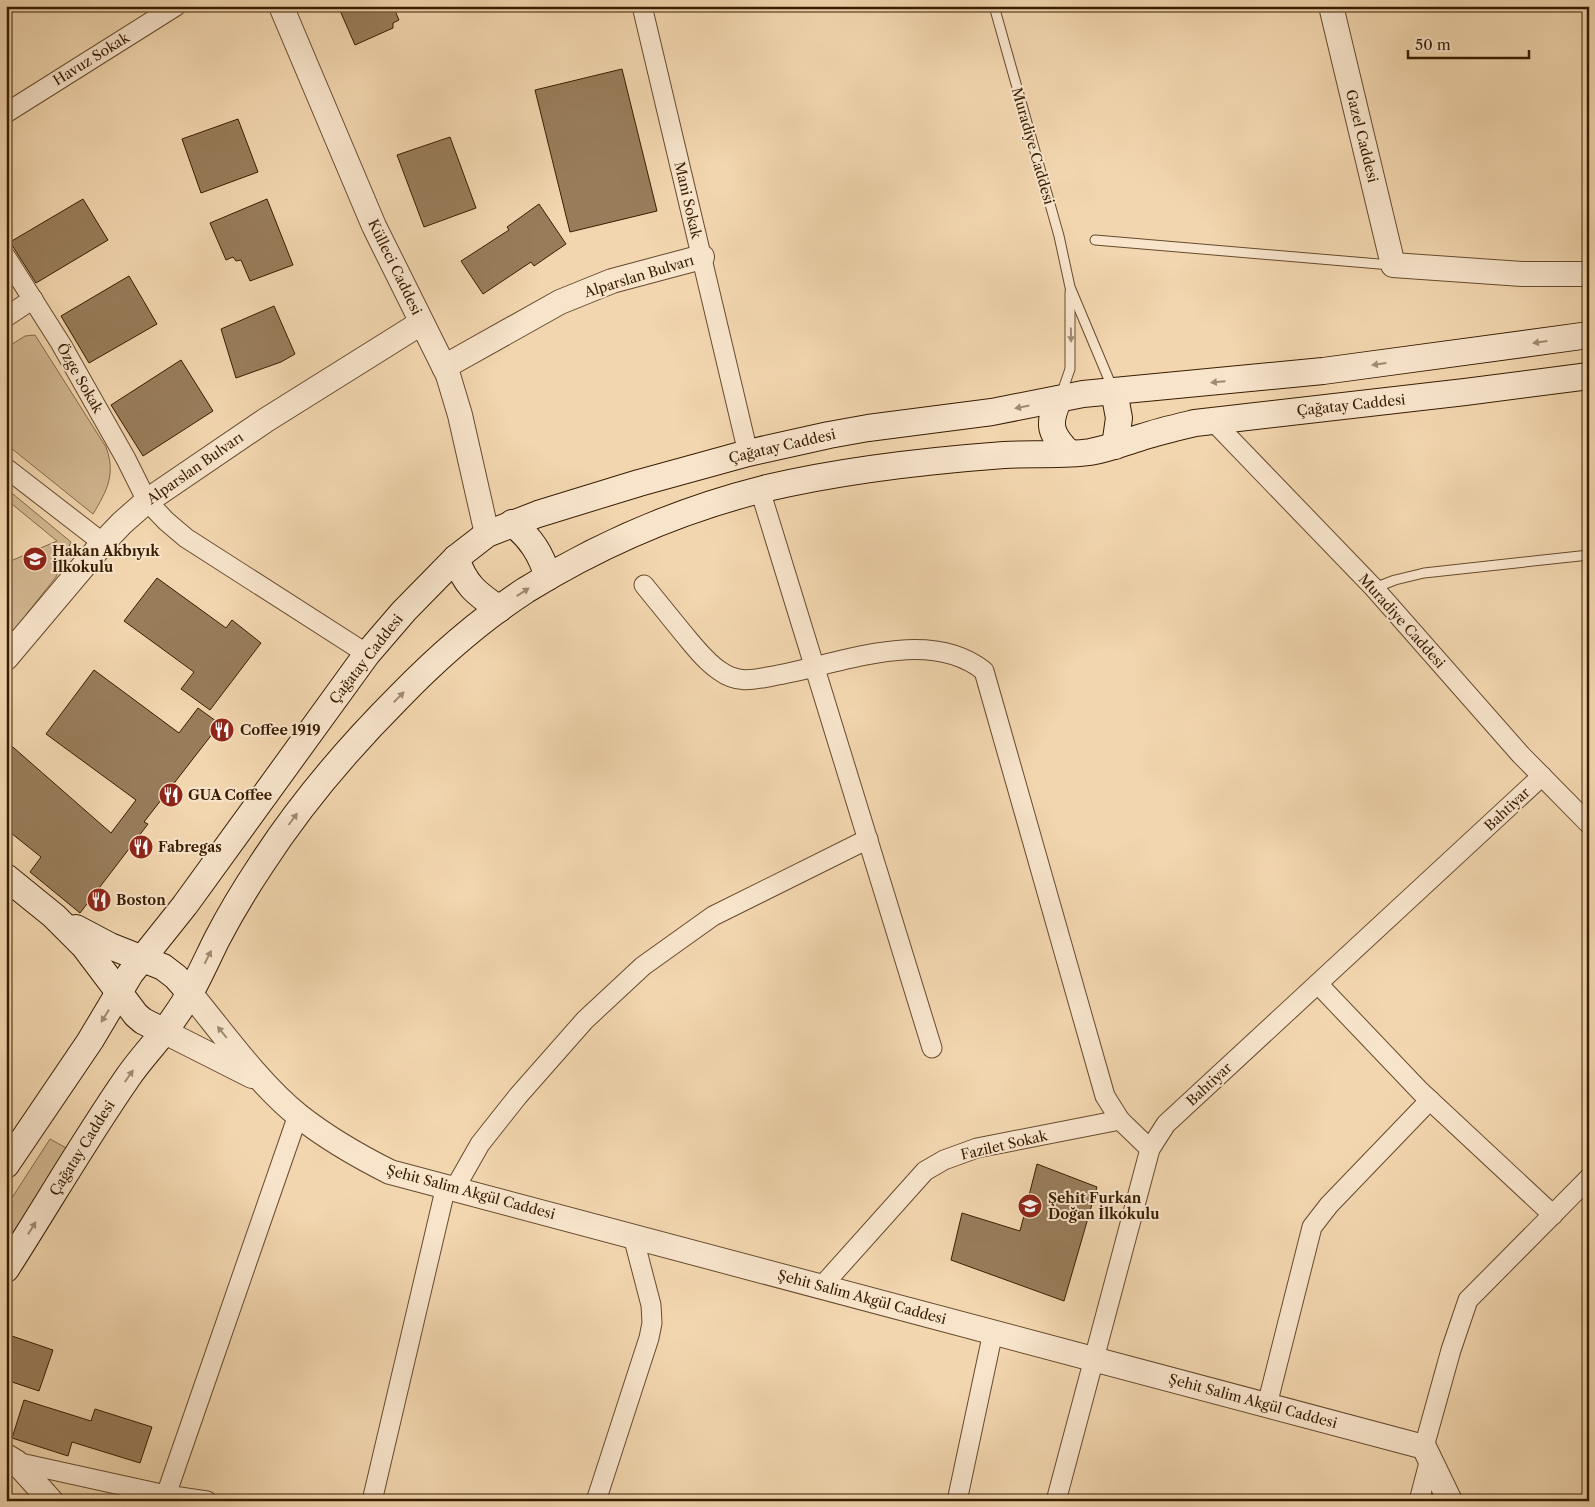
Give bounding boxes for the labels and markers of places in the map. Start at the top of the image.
place label: Hakan Akbıyık İlkokulu [52,542,160,576]
school or university icon: Hakan Akbıyık İlkokulu [22,546,48,572]
restaurant icon: Coffee 1919 [209,717,235,743]
place label: Coffee 1919 [240,721,321,739]
restaurant icon: GUA Coffee [158,782,184,808]
place label: GUA Coffee [188,786,272,804]
restaurant icon: Fabregas [128,834,154,860]
place label: Fabregas [158,838,222,856]
restaurant icon: Boston [86,887,112,913]
place label: Boston [116,891,166,909]
place label: Şehit Furkan Doğan İlkokulu [1048,1189,1160,1223]
school or university icon: Şehit Furkan Doğan İlkokulu [1017,1193,1043,1219]

